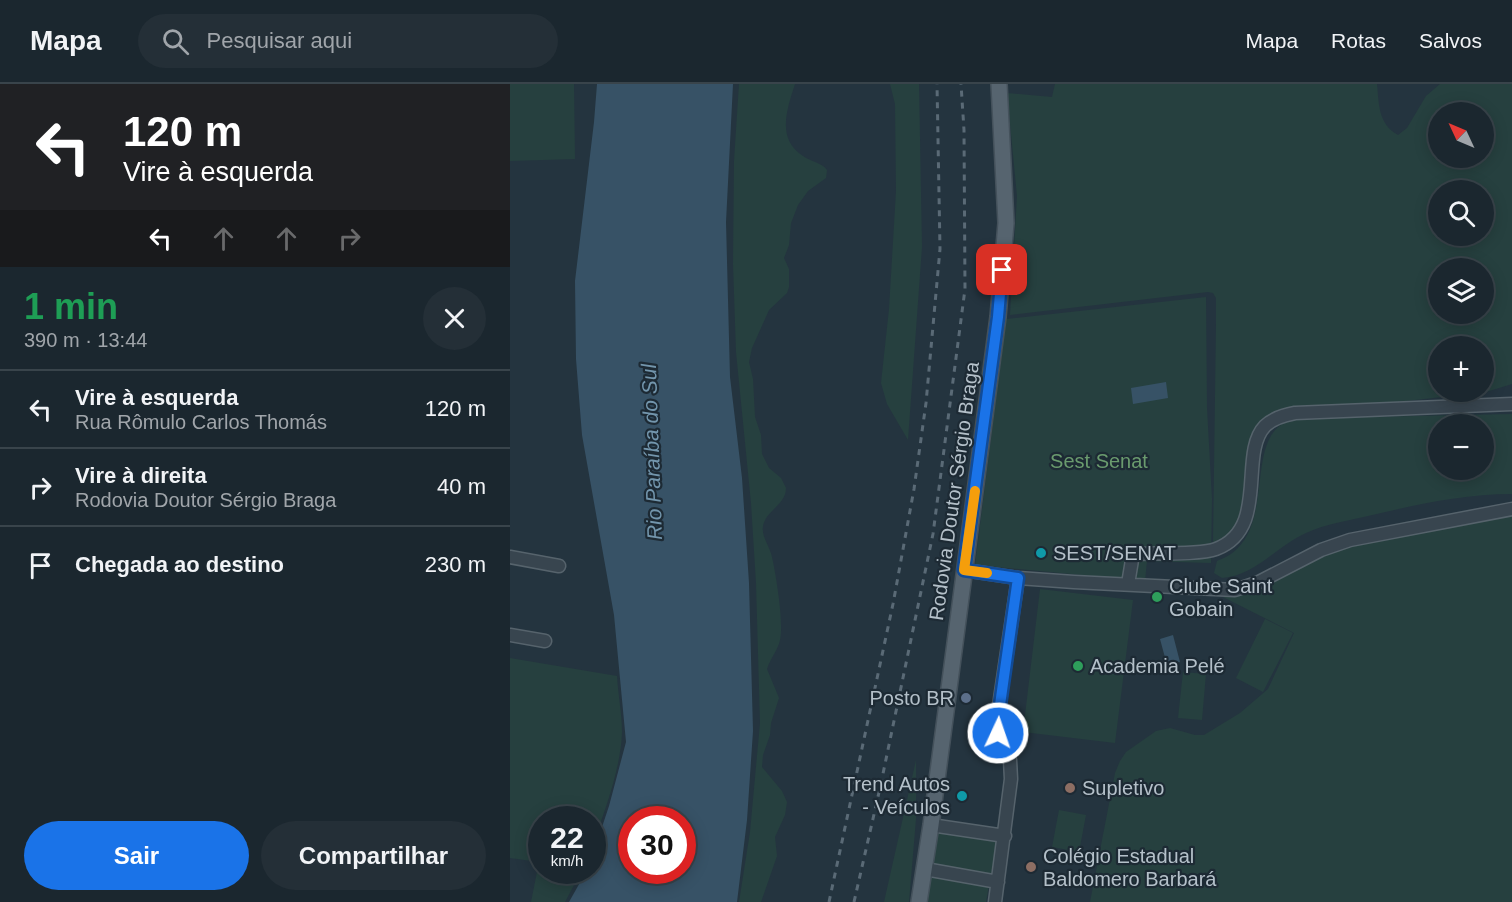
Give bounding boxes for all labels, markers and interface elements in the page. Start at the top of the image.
search box [138,14,558,68]
text: Mapa [30,25,102,56]
icon: search [159,25,192,58]
text: Pesquisar aqui [207,28,352,53]
text: Mapa [1246,29,1298,52]
text: Rotas [1331,29,1386,52]
text: Salvos [1419,29,1482,52]
north arrow [1428,102,1494,168]
map controls [1428,102,1494,480]
icon: left [24,108,102,186]
text: 120 m [123,108,242,155]
text: Vire à esquerda [123,157,313,187]
button: search [1428,180,1494,246]
icon: left [144,222,177,255]
icon: ahead [207,222,240,255]
icon: ahead [270,222,303,255]
icon: right [333,222,366,255]
pin [976,244,1027,295]
icon: arrive [985,253,1018,286]
button: layers [1428,258,1494,324]
text: 1 min [24,286,118,327]
button: close [423,287,486,350]
text: 390 m · 13:44 [24,329,147,351]
button: + [1428,336,1494,402]
street label: Rodovia Doutor Sérgio Braga [925,359,983,622]
water label: Rio Paraíba do Sul [637,362,666,541]
text: Vire à esquerda [75,385,238,410]
icon: left [24,393,57,426]
text: 120 m [425,396,486,421]
text: Rua Rômulo Carlos Thomás [75,411,327,433]
button: − [1428,414,1494,480]
park label: Sest Senat [1050,450,1148,472]
text: Vire à direita [75,463,207,488]
icon: right [24,471,57,504]
text: 40 m [437,474,486,499]
text: Rodovia Doutor Sérgio Braga [75,489,336,511]
place label: SEST/SENAT [1053,542,1176,564]
marker: SEST/SENAT [1034,546,1048,560]
icon: arrive [24,549,57,582]
text: Chegada ao destino [75,552,284,577]
text: 230 m [425,552,486,577]
place label: Clube Saint Gobain [1169,575,1273,620]
marker: Clube Saint Gobain [1150,590,1164,604]
place label: Academia Pelé [1090,655,1225,677]
marker: Academia Pelé [1071,659,1085,673]
place label: Posto BR [870,687,954,709]
marker: Posto BR [959,691,973,705]
position arrow [966,701,1030,765]
place label: Trend Autos - Veículos [843,773,950,818]
place label: Supletivo [1082,777,1164,799]
marker: Supletivo [1063,781,1077,795]
marker: Trend Autos - Veículos [955,789,969,803]
speed limit sign: 30 [618,806,696,884]
button: Sair [24,821,249,890]
button: Compartilhar [261,821,486,890]
text: 22 [550,821,584,854]
place label: Colégio Estadual Baldomero Barbará [1043,845,1217,890]
text: km/h [551,852,583,869]
marker: Colégio Estadual Baldomero Barbará [1024,860,1038,874]

